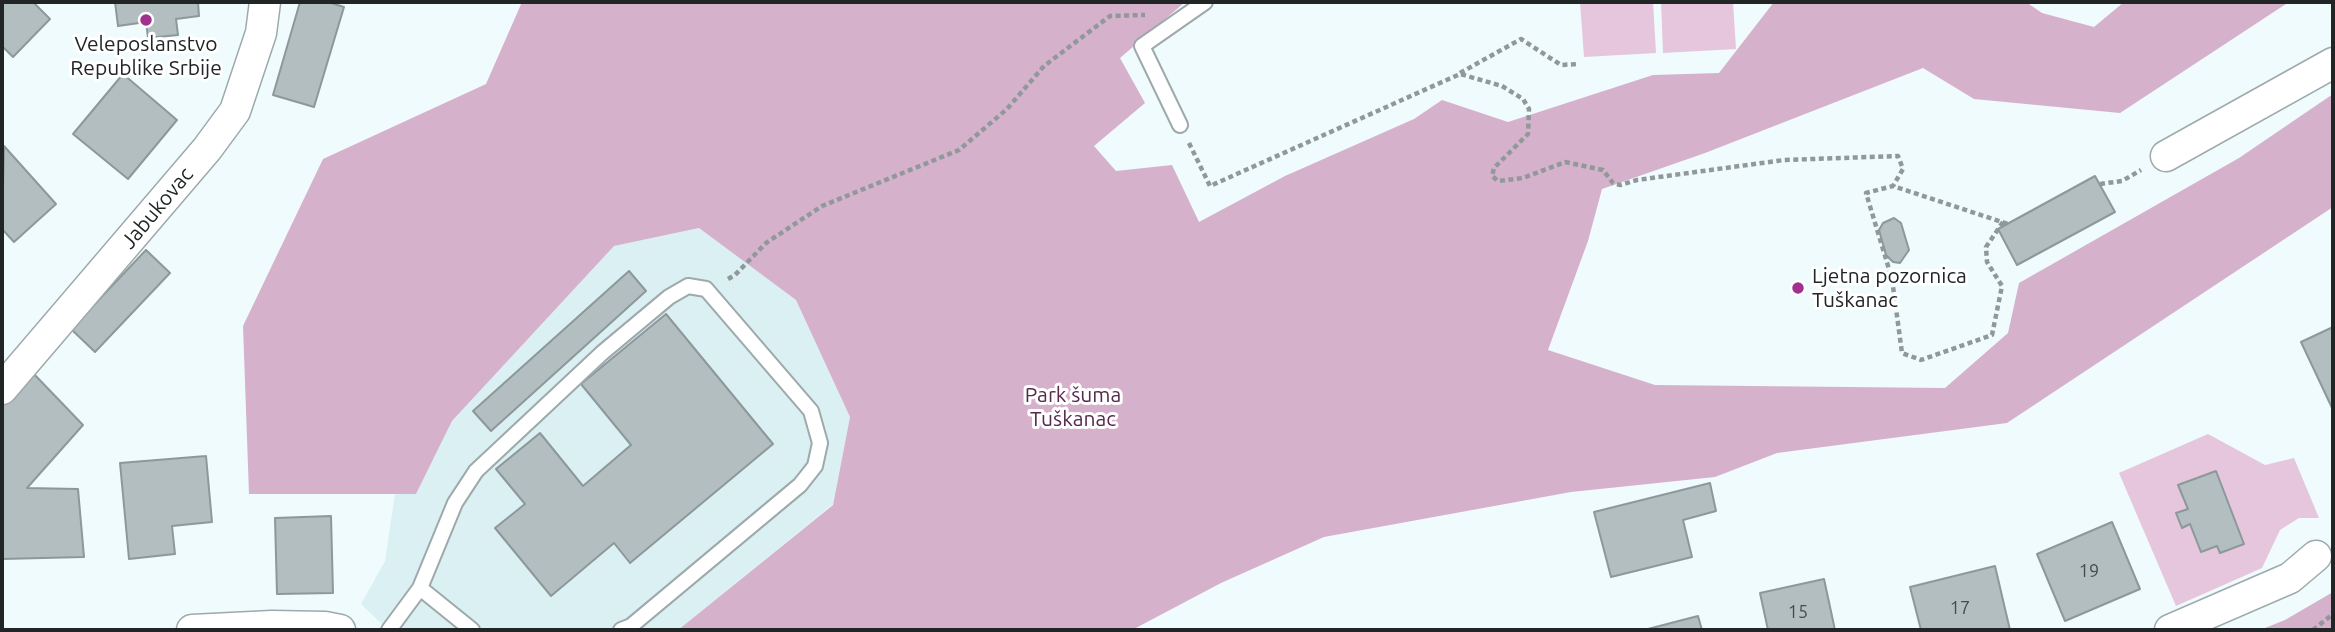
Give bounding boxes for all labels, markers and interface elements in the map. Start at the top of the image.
marker: Veleposlanstvo Republike Srbije [138,12,154,28]
place label: Veleposlanstvo Republike Srbije [70,31,222,81]
street label: Jabukovac [116,162,198,254]
place label: Ljetna pozornica Tuškanac [1812,263,1967,313]
marker: Ljetna pozornica Tuškanac [1790,280,1806,296]
park label: Park šuma Tuškanac [1025,382,1121,432]
house number: 19 [2079,560,2099,582]
house number: 17 [1950,597,1970,619]
house number: 15 [1788,601,1808,623]

